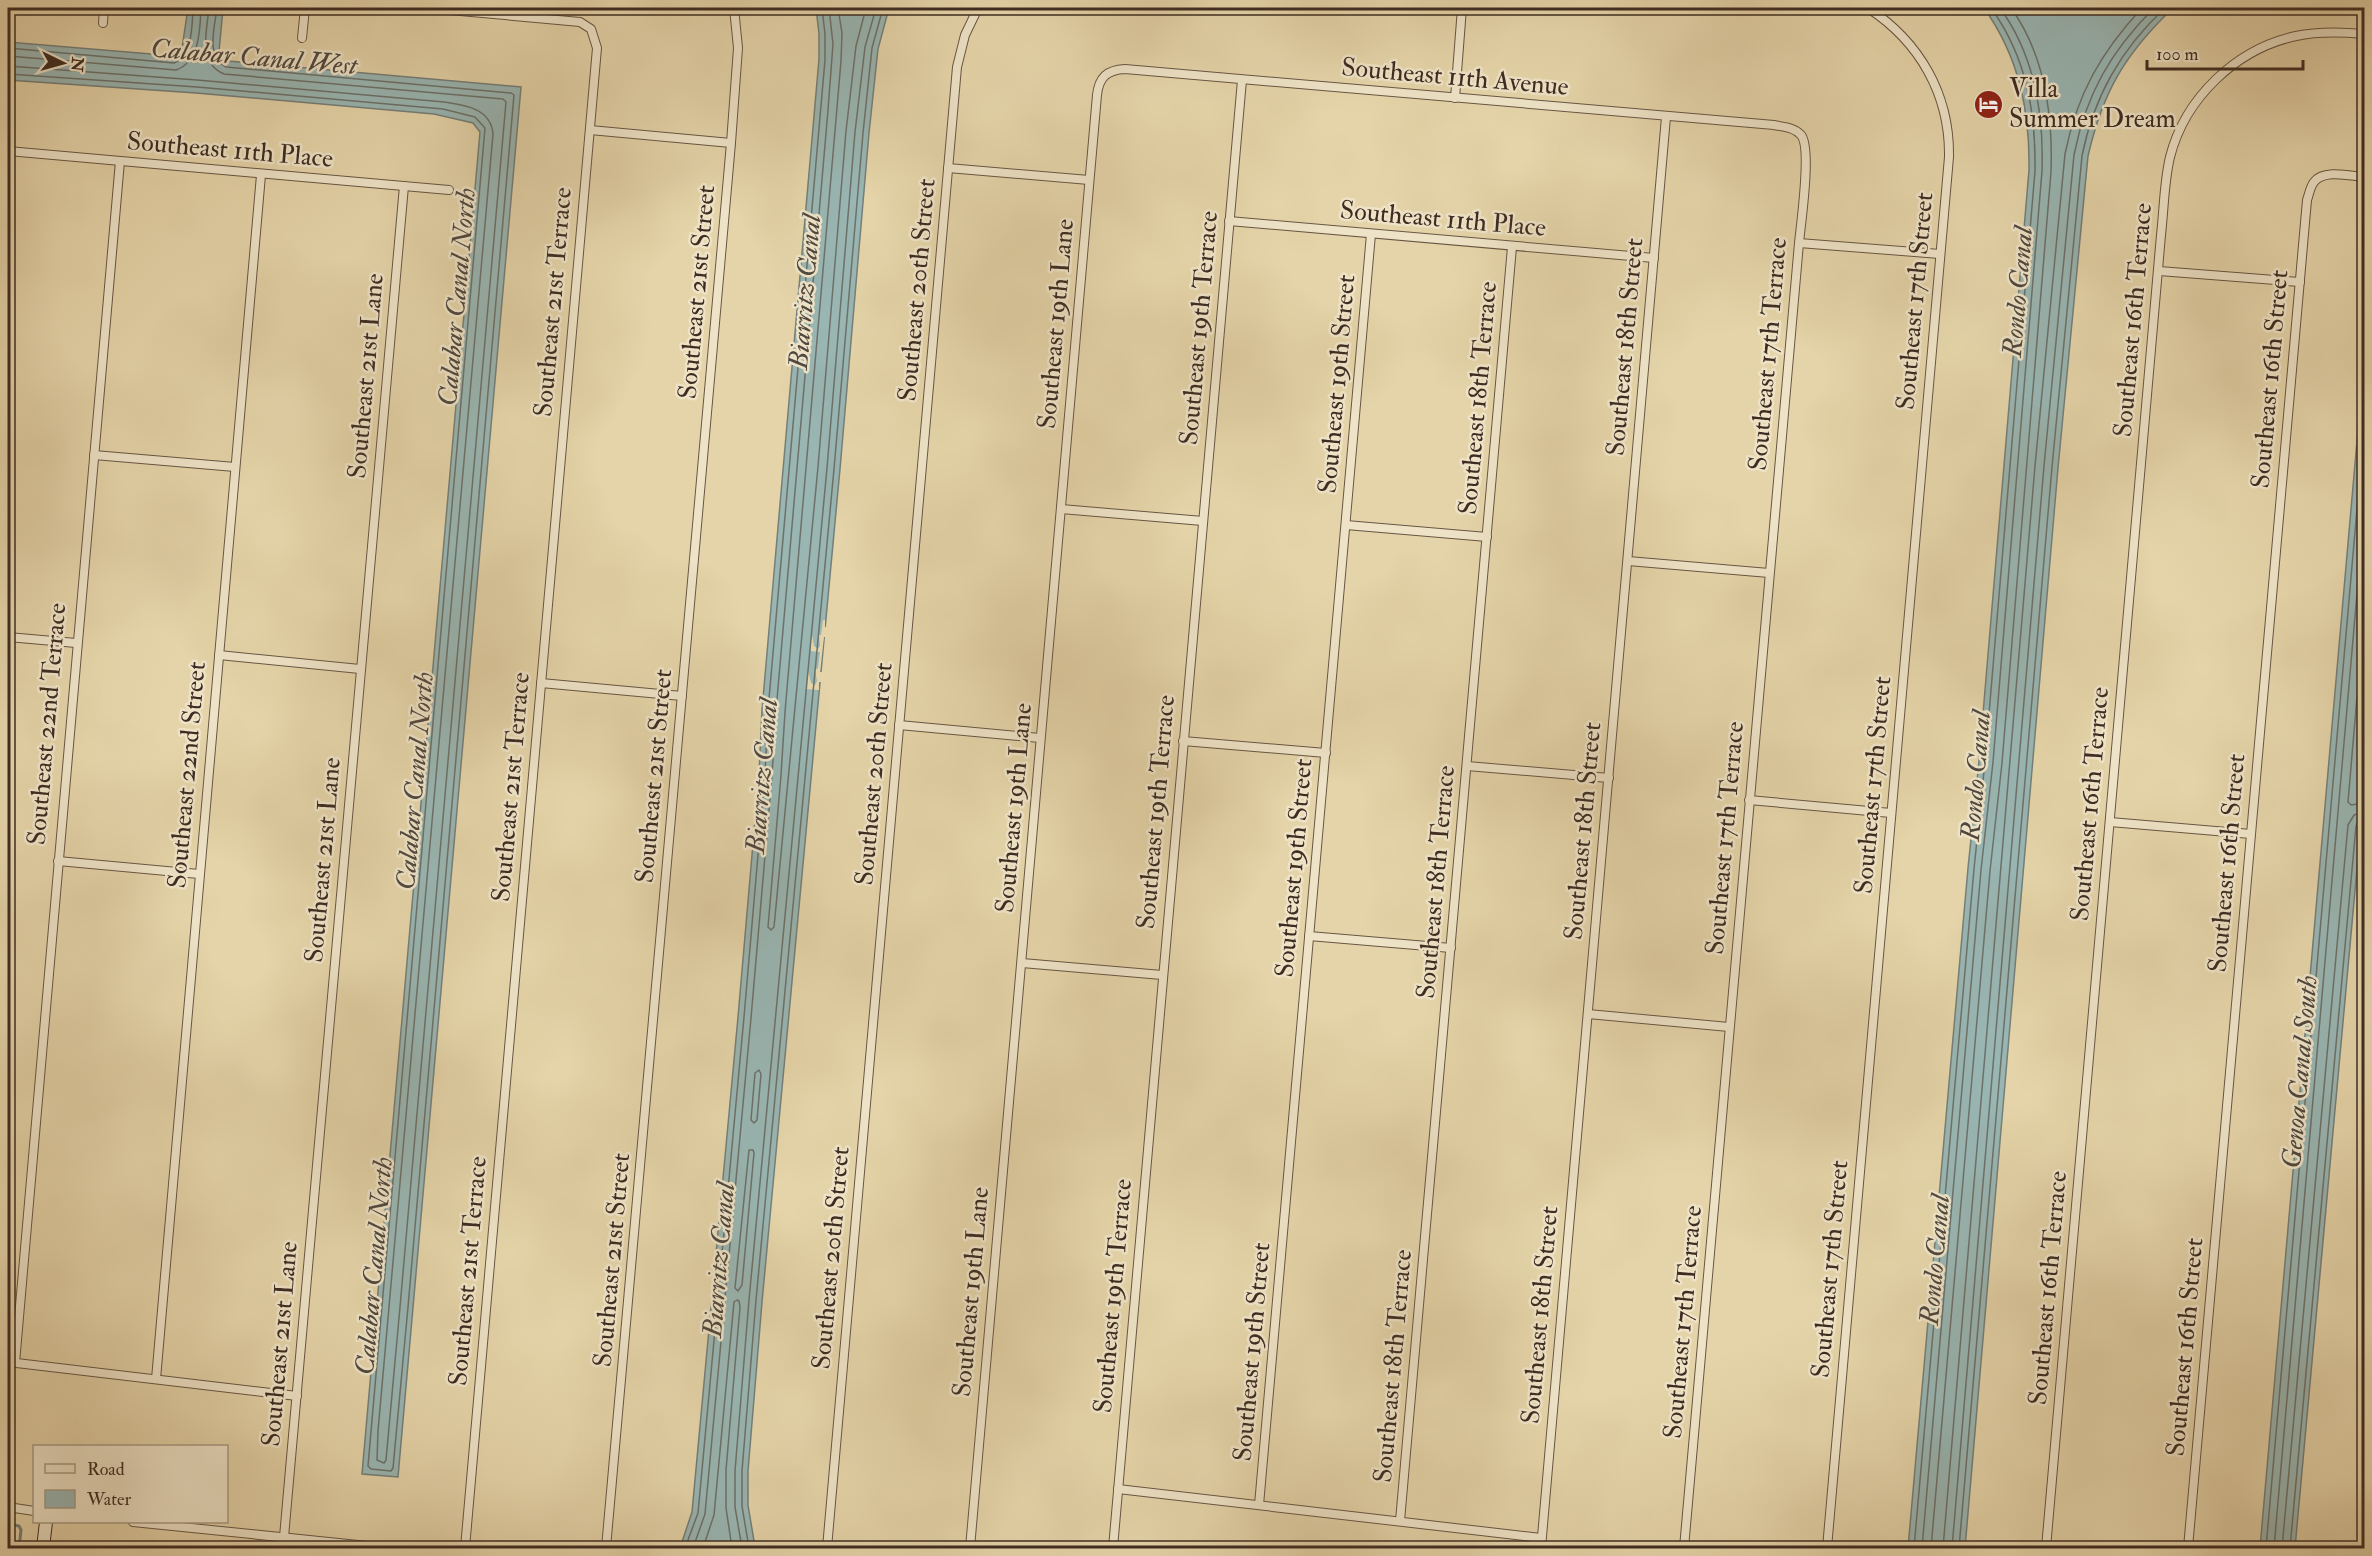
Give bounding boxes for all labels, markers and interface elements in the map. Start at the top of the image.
water label: Calabar Canal West [149,32,360,83]
north arrow [33,33,93,93]
scale bar [2147,33,2303,71]
text: 100 m [2156,43,2199,66]
street label: Southeast 11th Avenue [1340,51,1570,103]
text: N [66,55,88,73]
place label: Villa Summer Dream [2009,73,2176,135]
hotel icon: Villa Summer Dream [1972,88,2004,120]
street label: Southeast 11th Place [126,125,335,175]
street label: Southeast 20th Street [891,177,943,403]
street label: Southeast 21st Street [672,184,722,400]
street label: Southeast 21st Terrace [527,186,579,418]
water label: Calabar Canal North [431,187,483,407]
street label: Southeast 17th Street [1890,191,1940,411]
street label: Southeast 11th Place [1339,194,1548,244]
street label: Southeast 16th Terrace [2107,201,2159,438]
street label: Southeast 19th Terrace [1173,209,1225,447]
water label: Biarritz Canal [782,211,828,373]
street label: Southeast 19th Lane [1031,218,1081,430]
water label: Rondo Canal [1996,223,2040,359]
street label: Southeast 17th Terrace [1742,236,1794,472]
street label: Southeast 18th Street [1600,237,1650,457]
street label: Southeast 16th Street [2245,268,2295,490]
street label: Southeast 21st Lane [341,272,391,480]
street label: Southeast 19th Street [1311,273,1363,495]
street label: Southeast 18th Terrace [1452,280,1504,516]
street label: Southeast 22nd Terrace [20,601,74,846]
street label: Southeast 22nd Street [161,660,213,890]
street label: Southeast 20th Street [848,661,900,887]
street label: Southeast 21st Street [629,668,679,884]
water label: Calabar Canal North [389,671,441,891]
street label: Southeast 21st Terrace [485,671,537,903]
street label: Southeast 17th Street [1848,675,1898,895]
street label: Southeast 16th Terrace [2064,685,2116,922]
street label: Southeast 19th Terrace [1130,693,1182,931]
water label: Biarritz Canal [739,695,785,857]
street label: Southeast 19th Lane [989,702,1039,914]
water label: Rondo Canal [1954,707,1998,843]
street label: Southeast 17th Terrace [1699,720,1751,956]
street label: Southeast 18th Street [1558,721,1608,941]
street label: Southeast 16th Street [2202,752,2252,974]
street label: Southeast 21st Lane [298,756,348,964]
street label: Southeast 19th Street [1268,757,1320,979]
street label: Southeast 18th Terrace [1410,764,1462,1000]
water label: Genoa Canal South [2275,974,2325,1170]
street label: Southeast 20th Street [805,1145,857,1371]
street label: Southeast 21st Street [587,1152,637,1368]
street label: Southeast 21st Terrace [442,1155,494,1387]
water label: Calabar Canal North [348,1156,400,1376]
street label: Southeast 17th Street [1805,1159,1855,1379]
street label: Southeast 16th Terrace [2022,1169,2074,1406]
street label: Southeast 19th Terrace [1087,1177,1139,1415]
water label: Biarritz Canal [696,1179,742,1341]
street label: Southeast 19th Lane [946,1186,996,1398]
water label: Rondo Canal [1913,1191,1957,1327]
street label: Southeast 17th Terrace [1657,1204,1709,1440]
street label: Southeast 18th Street [1515,1205,1565,1425]
street label: Southeast 16th Street [2160,1236,2210,1458]
street label: Southeast 21st Lane [255,1240,305,1448]
street label: Southeast 19th Street [1226,1241,1278,1463]
street label: Southeast 18th Terrace [1367,1248,1419,1484]
legend [33,1445,228,1523]
text: Road [87,1458,125,1481]
text: Water [86,1488,131,1511]

